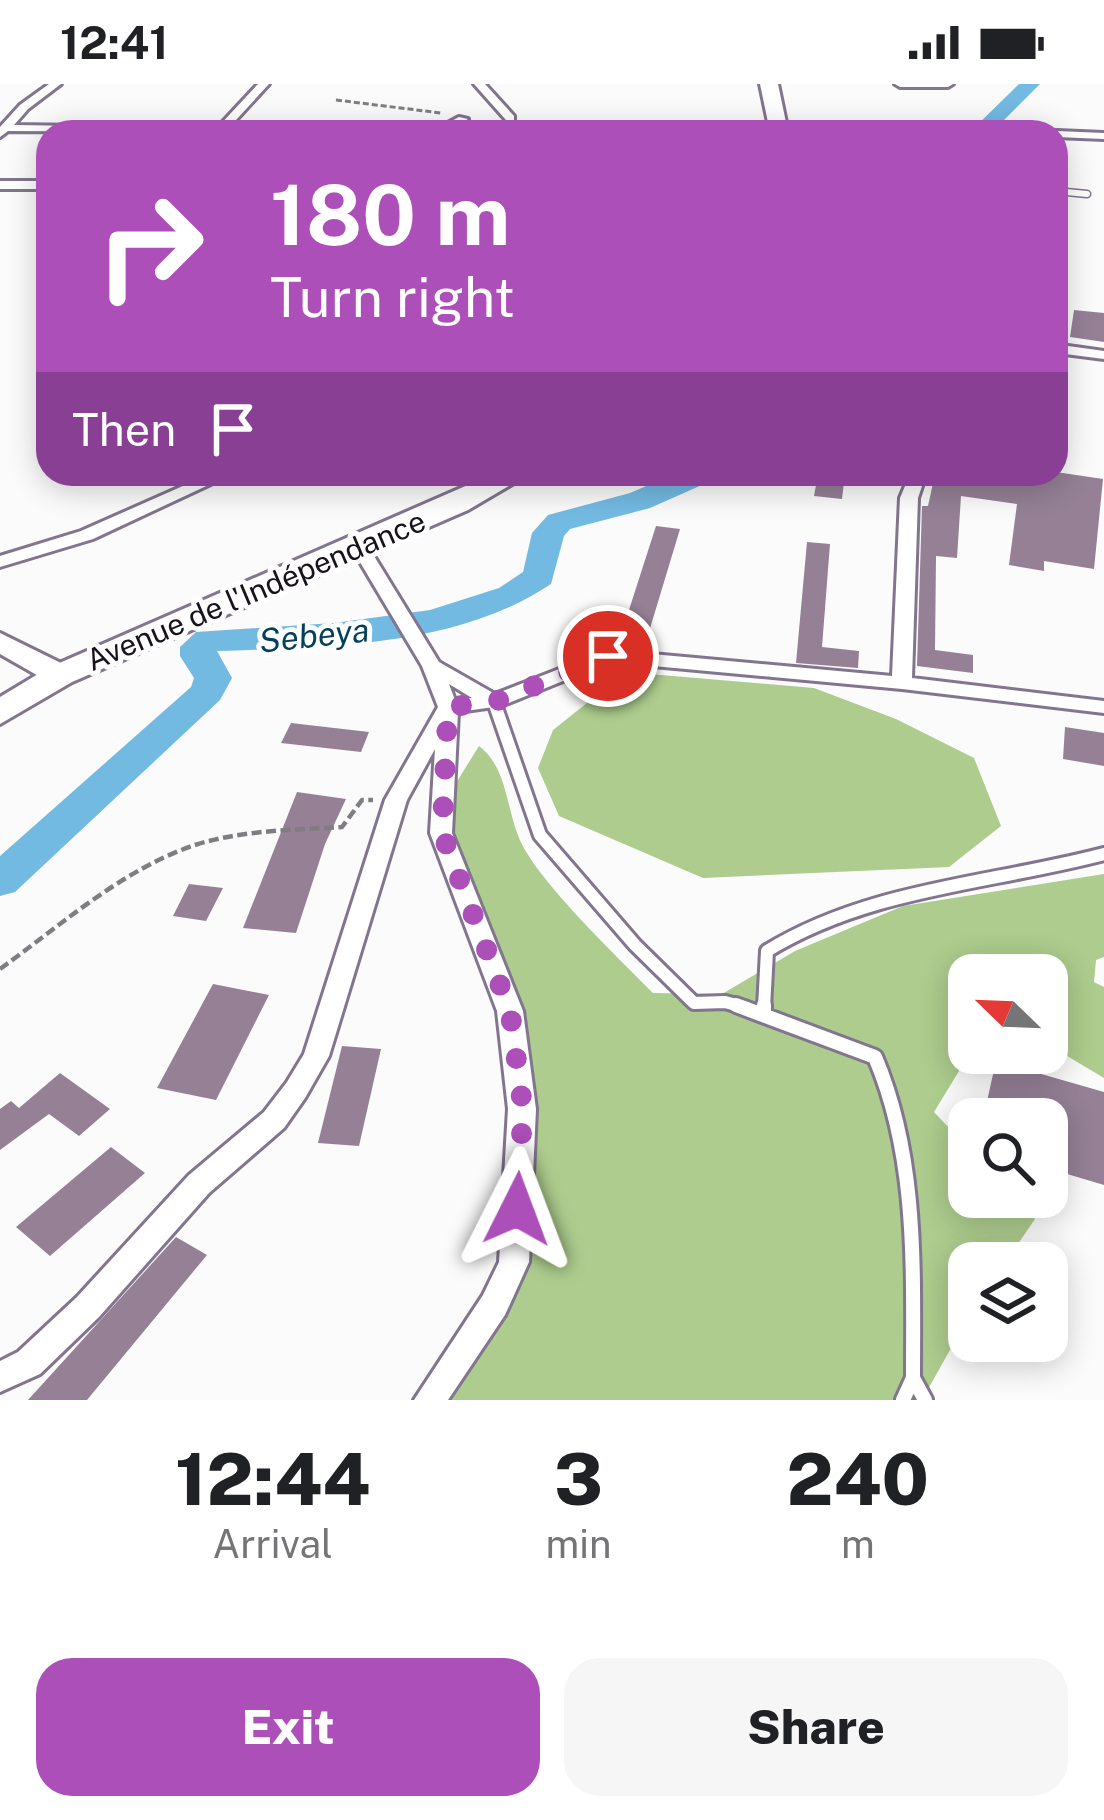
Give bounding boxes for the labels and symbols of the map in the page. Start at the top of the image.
street label: Avenue de l'Indépendance [81,502,431,678]
pin [557,605,659,707]
water label: Sebeya [257,610,371,660]
north arrow [948,954,1068,1074]
position arrow [454,1146,580,1272]

